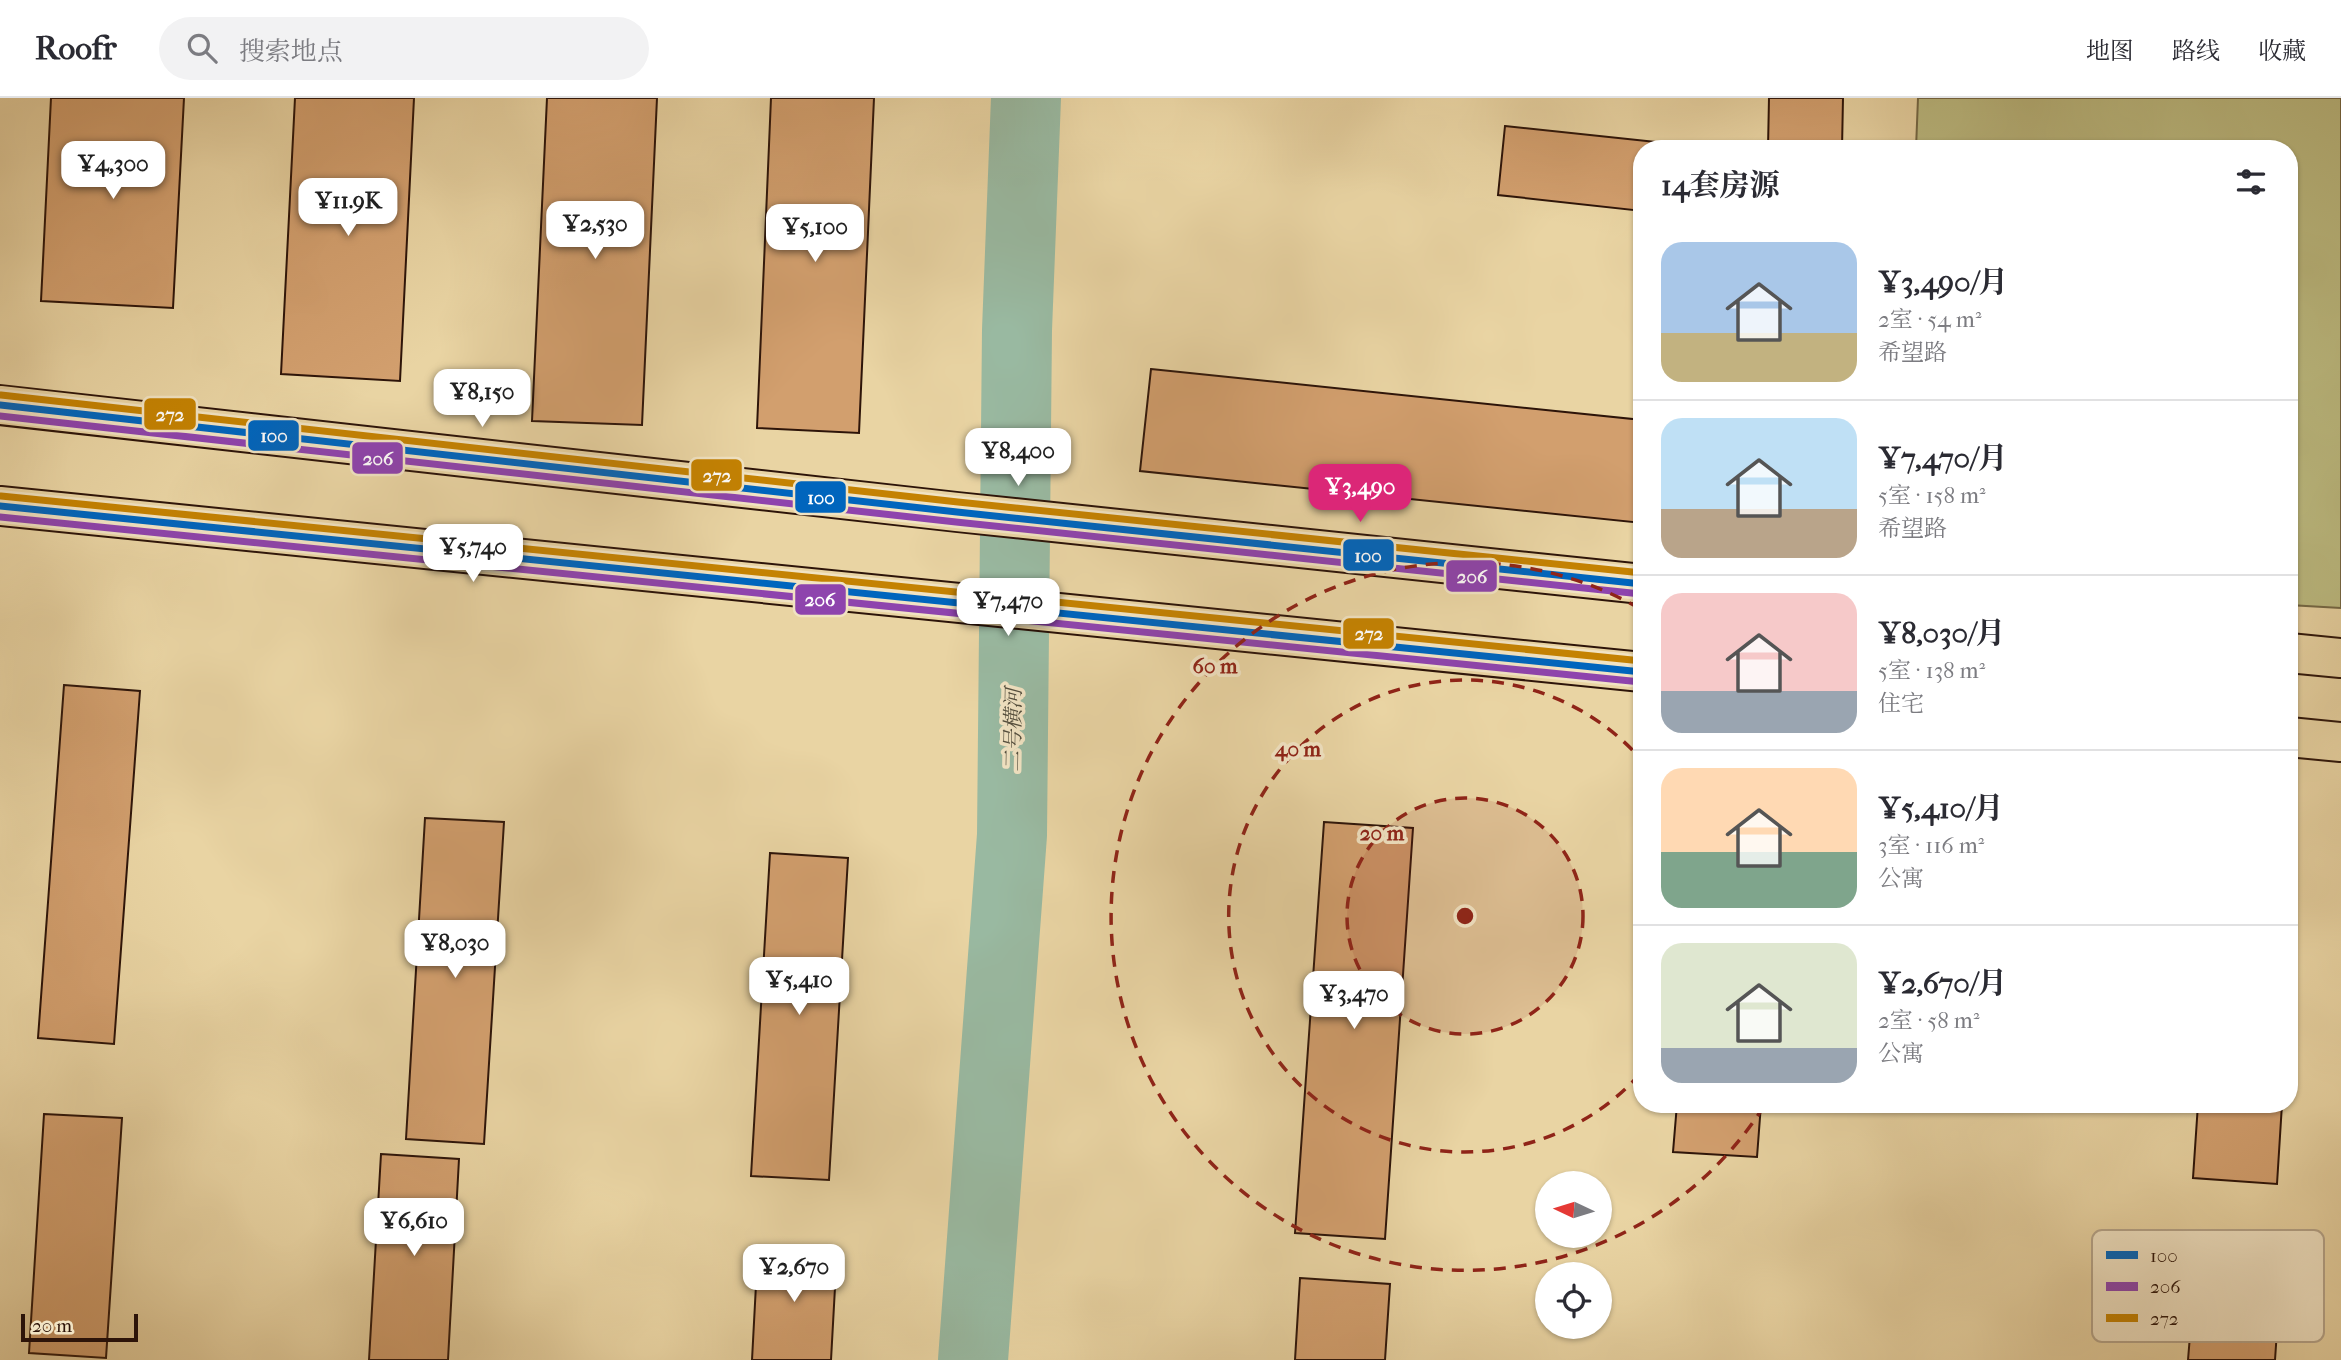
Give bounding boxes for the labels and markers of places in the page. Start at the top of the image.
pin: ¥4,300 [56,141,170,201]
pin: ¥11.9K [291,178,405,238]
pin: ¥2,530 [538,202,652,261]
pin: ¥5,100 [758,204,872,264]
pin: ¥8,150 [425,370,539,429]
pin: ¥8,400 [961,428,1075,488]
pin: ¥3,490 [1303,464,1417,524]
pin: ¥5,740 [416,524,530,584]
pin: ¥7,470 [951,578,1065,638]
centre of rings [1453,904,1477,928]
pin: ¥8,030 [398,920,512,980]
pin: ¥5,410 [742,958,856,1017]
pin: ¥3,470 [1297,972,1411,1031]
pin: ¥6,610 [357,1198,471,1258]
pin: ¥2,670 [737,1244,851,1304]

